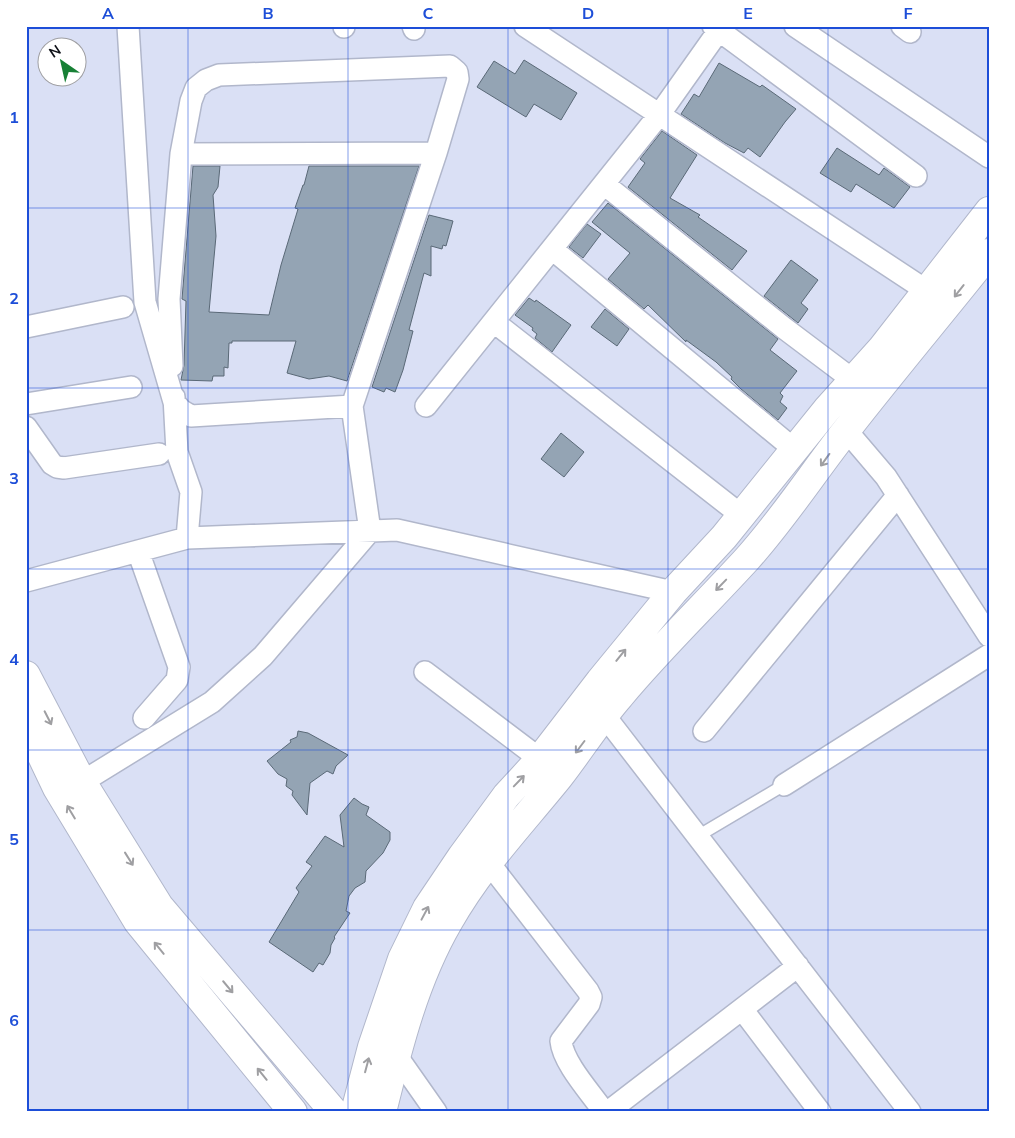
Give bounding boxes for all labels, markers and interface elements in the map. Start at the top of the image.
text: A [102,3,114,23]
text: B [262,3,274,23]
text: C [423,3,434,23]
text: D [582,3,594,23]
text: E [743,3,753,23]
text: F [903,3,913,23]
north arrow [38,38,88,88]
text: N [45,41,64,62]
text: 1 [9,107,19,127]
one-way arrow [953,285,964,298]
text: 2 [9,288,19,308]
one-way arrow [820,453,830,467]
text: 3 [9,468,19,488]
one-way arrow [715,579,728,591]
one-way arrow [615,648,626,661]
text: 4 [9,649,19,669]
one-way arrow [44,710,53,725]
one-way arrow [575,740,586,753]
one-way arrow [513,775,525,788]
one-way arrow [66,805,76,819]
text: 5 [9,829,19,849]
one-way arrow [125,851,135,865]
one-way arrow [421,906,430,921]
one-way arrow [154,942,165,955]
one-way arrow [222,981,234,994]
text: 6 [9,1010,19,1030]
one-way arrow [363,1057,373,1073]
one-way arrow [257,1068,268,1081]

